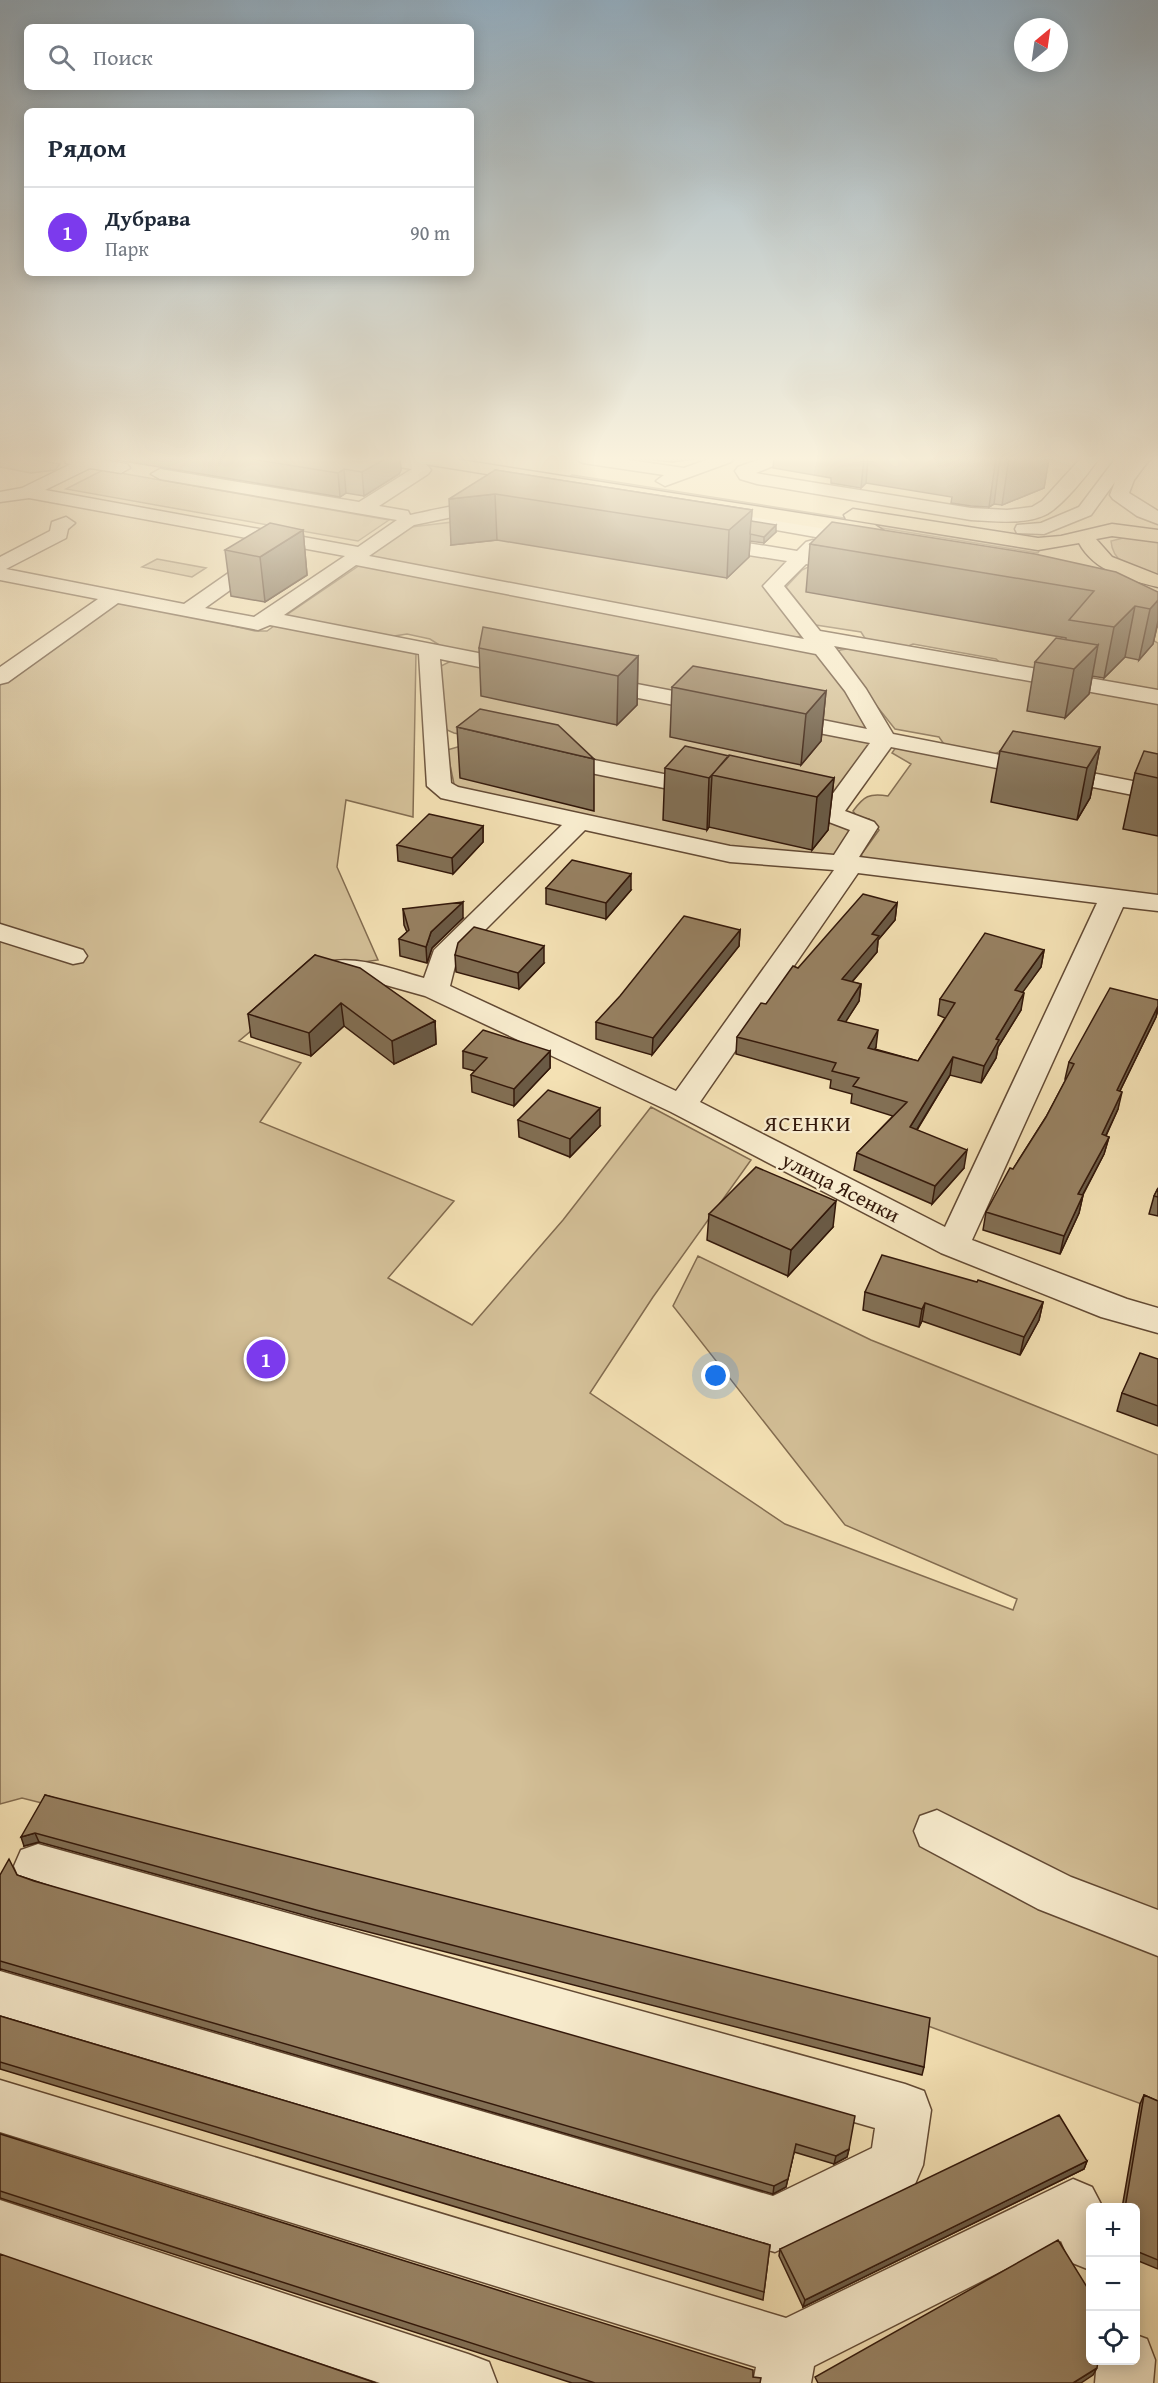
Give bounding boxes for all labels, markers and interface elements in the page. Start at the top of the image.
north arrow [1014,18,1068,72]
search box [24,24,474,90]
icon: search [45,41,78,74]
text: Поиск [93,41,153,73]
text: Рядом [48,128,126,167]
text: Дубрава [105,202,191,234]
text: 1 [62,218,73,247]
text: 90 m [410,218,450,247]
text: Парк [105,234,149,263]
district label: ЯСЕНКИ [763,1107,852,1139]
street label: улица Ясенки [776,1144,905,1230]
pin: 1 [246,1336,286,1382]
your location [701,1361,730,1390]
map controls [1086,2203,1140,2365]
button: + [1086,2203,1140,2257]
button: − [1086,2257,1140,2311]
button: locate [1086,2311,1140,2365]

